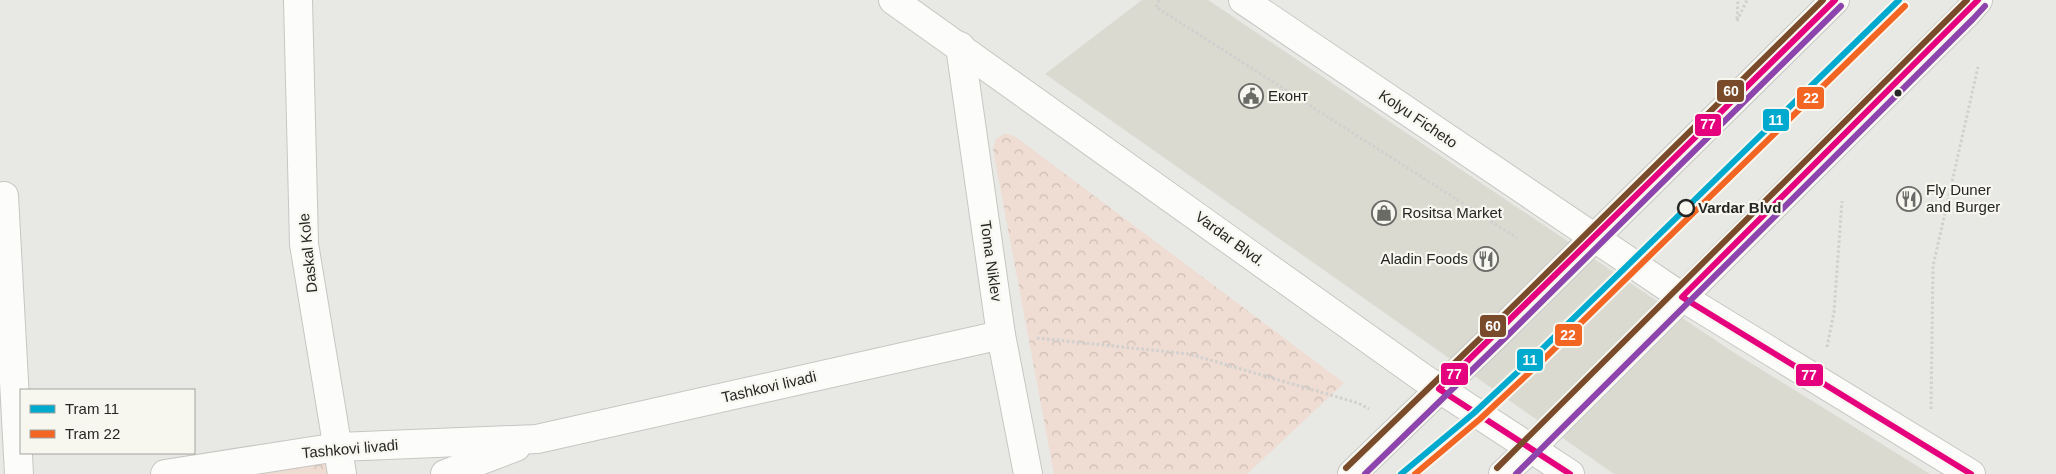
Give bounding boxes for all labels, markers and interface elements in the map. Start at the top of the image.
line badge: 60 [1716,79,1745,103]
public building icon: Еконт [1238,83,1264,109]
text: 60 [1723,83,1739,99]
street label: Kolyu Ficheto [1376,86,1461,151]
line badge: 22 [1796,86,1825,110]
place label: Еконт [1268,87,1308,104]
unlabelled marker [1893,88,1903,98]
text: 22 [1803,90,1819,106]
line badge: 11 [1762,108,1790,132]
text: 11 [1769,112,1784,128]
line badge: 77 [1694,113,1722,137]
text: 77 [1700,116,1716,132]
place label: Fly Duner and Burger [1926,181,2000,215]
restaurant icon: Fly Duner and Burger [1896,186,1922,212]
marker: Vardar Blvd [1677,199,1695,217]
place label: Vardar Blvd [1698,199,1781,216]
shop icon: Rositsa Market [1371,200,1397,226]
place label: Rositsa Market [1402,204,1503,221]
street label: Vardar Blvd. [1192,208,1268,269]
street label: Daskal Kole [295,212,320,294]
street label: Toma Niklev [977,219,1006,303]
restaurant icon: Aladin Foods [1473,246,1499,272]
place label: Aladin Foods [1380,250,1468,267]
line badge: 60 [1479,314,1507,338]
text: 60 [1485,318,1501,334]
line badge: 22 [1554,323,1583,347]
text: 22 [1560,327,1576,343]
line badge: 11 [1516,348,1544,372]
text: 11 [1523,352,1538,368]
line badge: 77 [1440,362,1469,386]
line badge: 77 [1795,363,1824,387]
text: 77 [1446,366,1462,382]
street label: Tashkovi livadi [720,367,818,406]
text: 77 [1801,367,1817,383]
legend [20,389,195,454]
text: Tram 11 [65,400,119,417]
text: Tram 22 [65,425,120,442]
street label: Tashkovi livadi [301,436,399,461]

